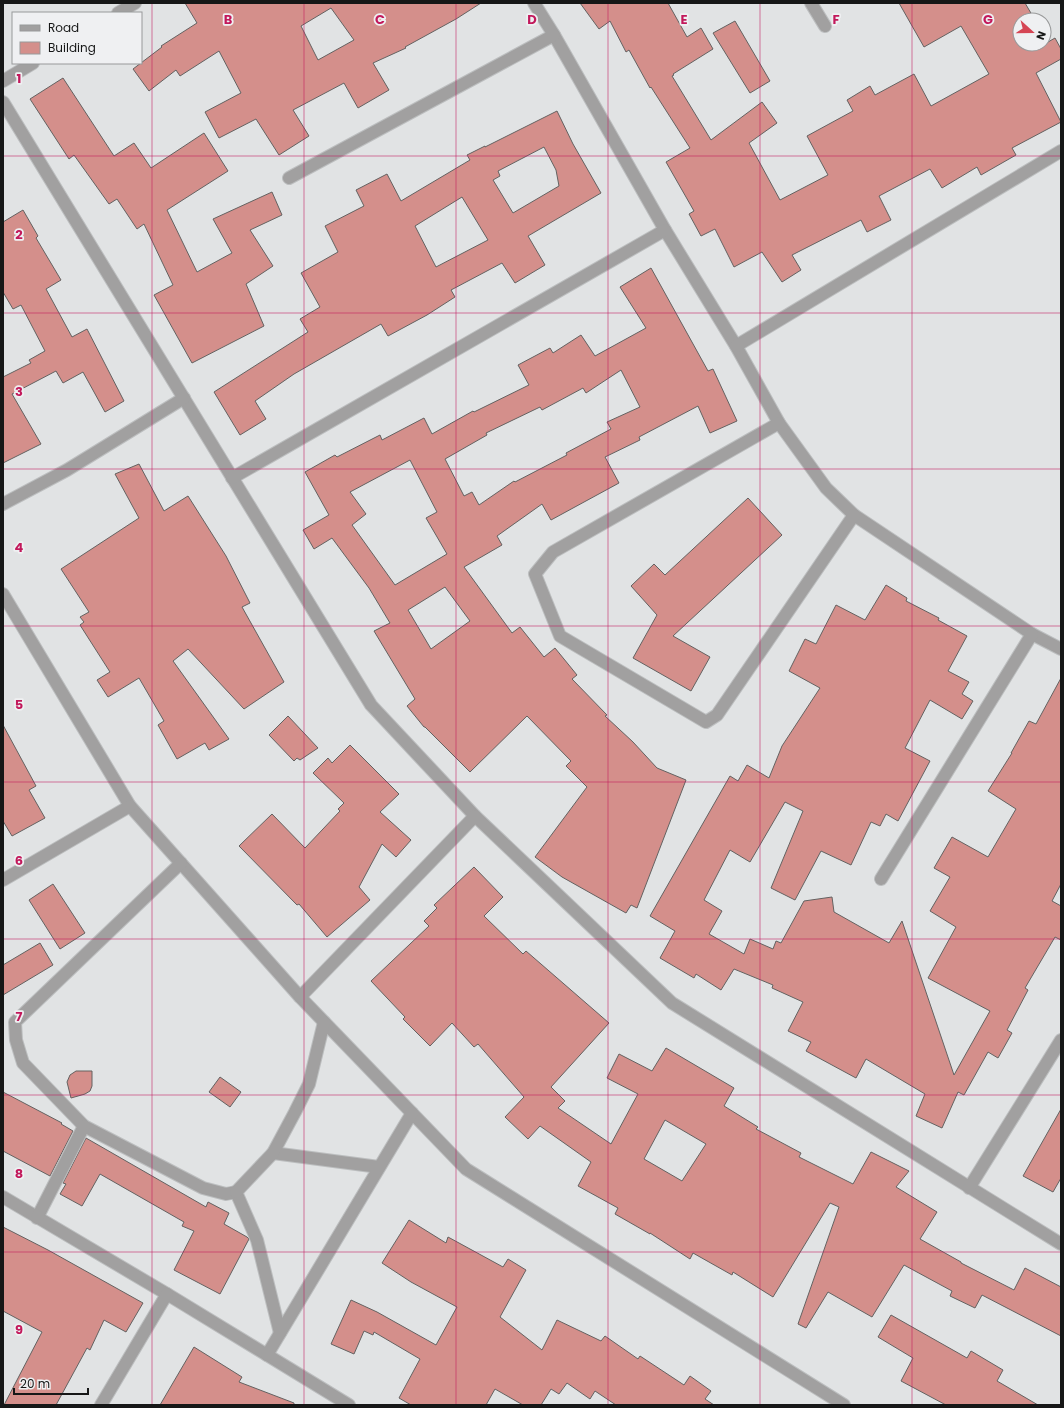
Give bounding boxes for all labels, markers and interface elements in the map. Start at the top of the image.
text: B [224,10,233,29]
text: C [375,10,385,29]
text: D [527,10,537,29]
text: E [680,10,688,29]
text: F [832,10,840,29]
text: G [983,10,993,29]
legend [12,12,142,64]
north arrow [1012,12,1052,52]
text: Road [48,19,79,36]
text: N [1032,29,1050,42]
text: Building [48,39,96,56]
text: 1 [17,69,21,88]
text: 2 [15,225,23,244]
text: 3 [15,382,23,401]
text: 4 [15,538,24,557]
text: 5 [15,695,23,714]
text: 6 [15,851,23,870]
text: 7 [16,1007,23,1026]
text: 8 [15,1164,23,1183]
text: 9 [15,1320,23,1339]
scale bar [14,1370,88,1396]
text: 20 m [20,1375,50,1392]

